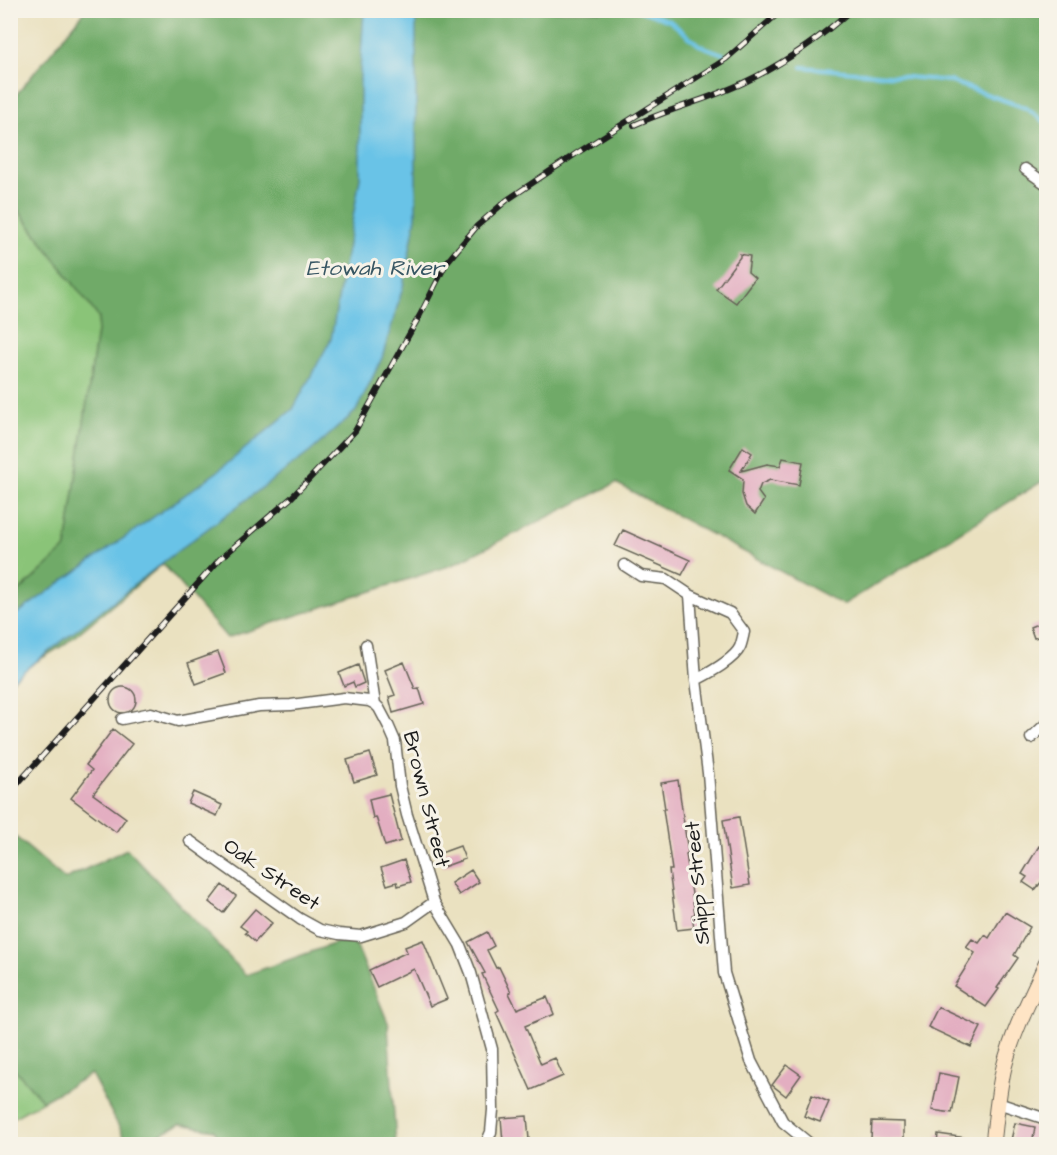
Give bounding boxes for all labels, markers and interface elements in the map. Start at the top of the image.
water label: Etowah River [306,253,447,284]
street label: Brown Street [396,728,458,871]
street label: Shipp Street [678,820,718,946]
street label: Oak Street [218,831,326,918]

